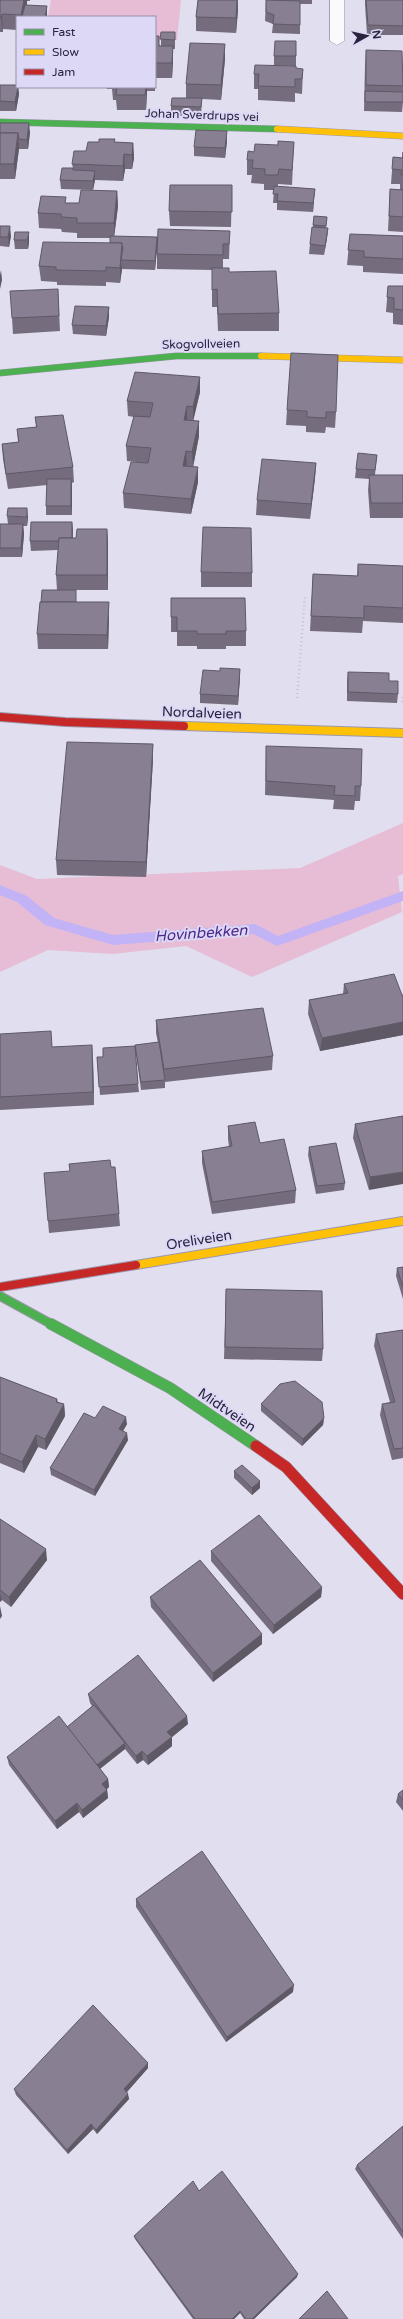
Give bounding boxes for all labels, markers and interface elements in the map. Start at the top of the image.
legend [16,16,156,88]
north arrow [347,16,387,56]
text: Fast [52,25,76,39]
text: N [369,29,383,40]
text: Slow [52,45,79,59]
text: Jam [52,65,75,79]
street label: Johan Sverdrups vei [145,106,259,124]
street label: Skogvollveien [162,336,240,352]
street label: Nordalveien [162,703,242,723]
water label: Hovinbekken [154,921,249,945]
street label: Oreliveien [165,1226,233,1254]
street label: Midtveien [195,1384,259,1436]

